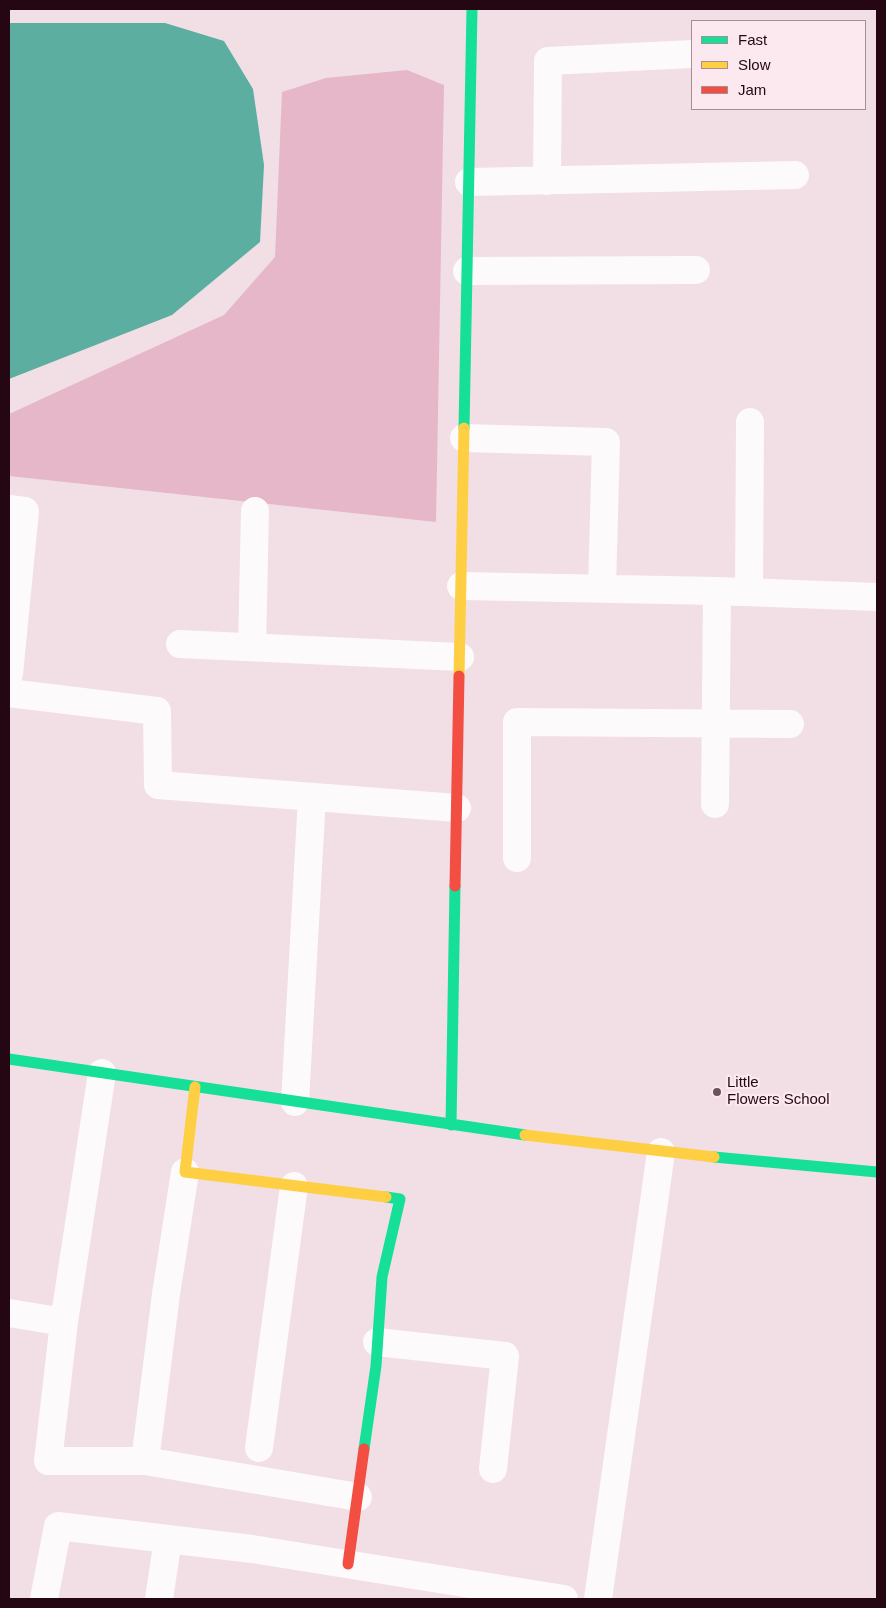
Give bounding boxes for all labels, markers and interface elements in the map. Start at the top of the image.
legend [691,20,866,110]
text: Fast [738,31,767,48]
text: Slow [738,56,771,73]
text: Jam [738,81,766,98]
place label: Little Flowers School [727,1074,830,1109]
marker: Little Flowers School [711,1086,723,1098]

